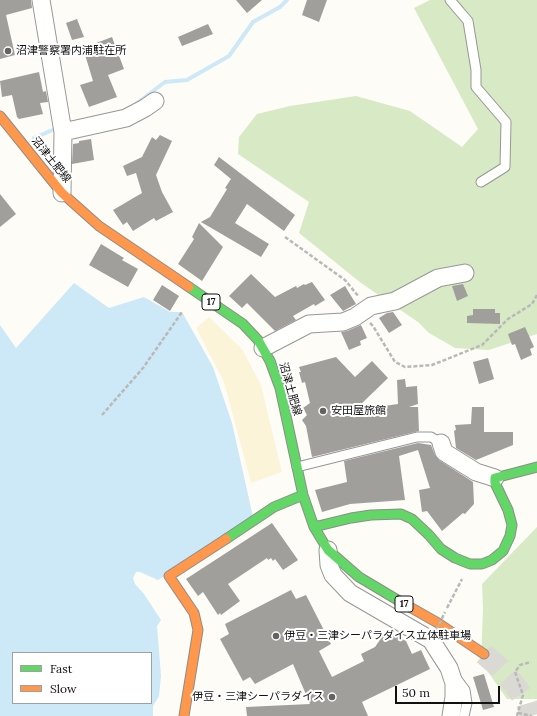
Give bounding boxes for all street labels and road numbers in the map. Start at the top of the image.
street label: 沼津土肥線 [29,134,73,186]
road number: 17 [202,294,220,310]
street label: 沼津土肥線 [276,361,304,417]
road number: 17 [395,596,413,612]

